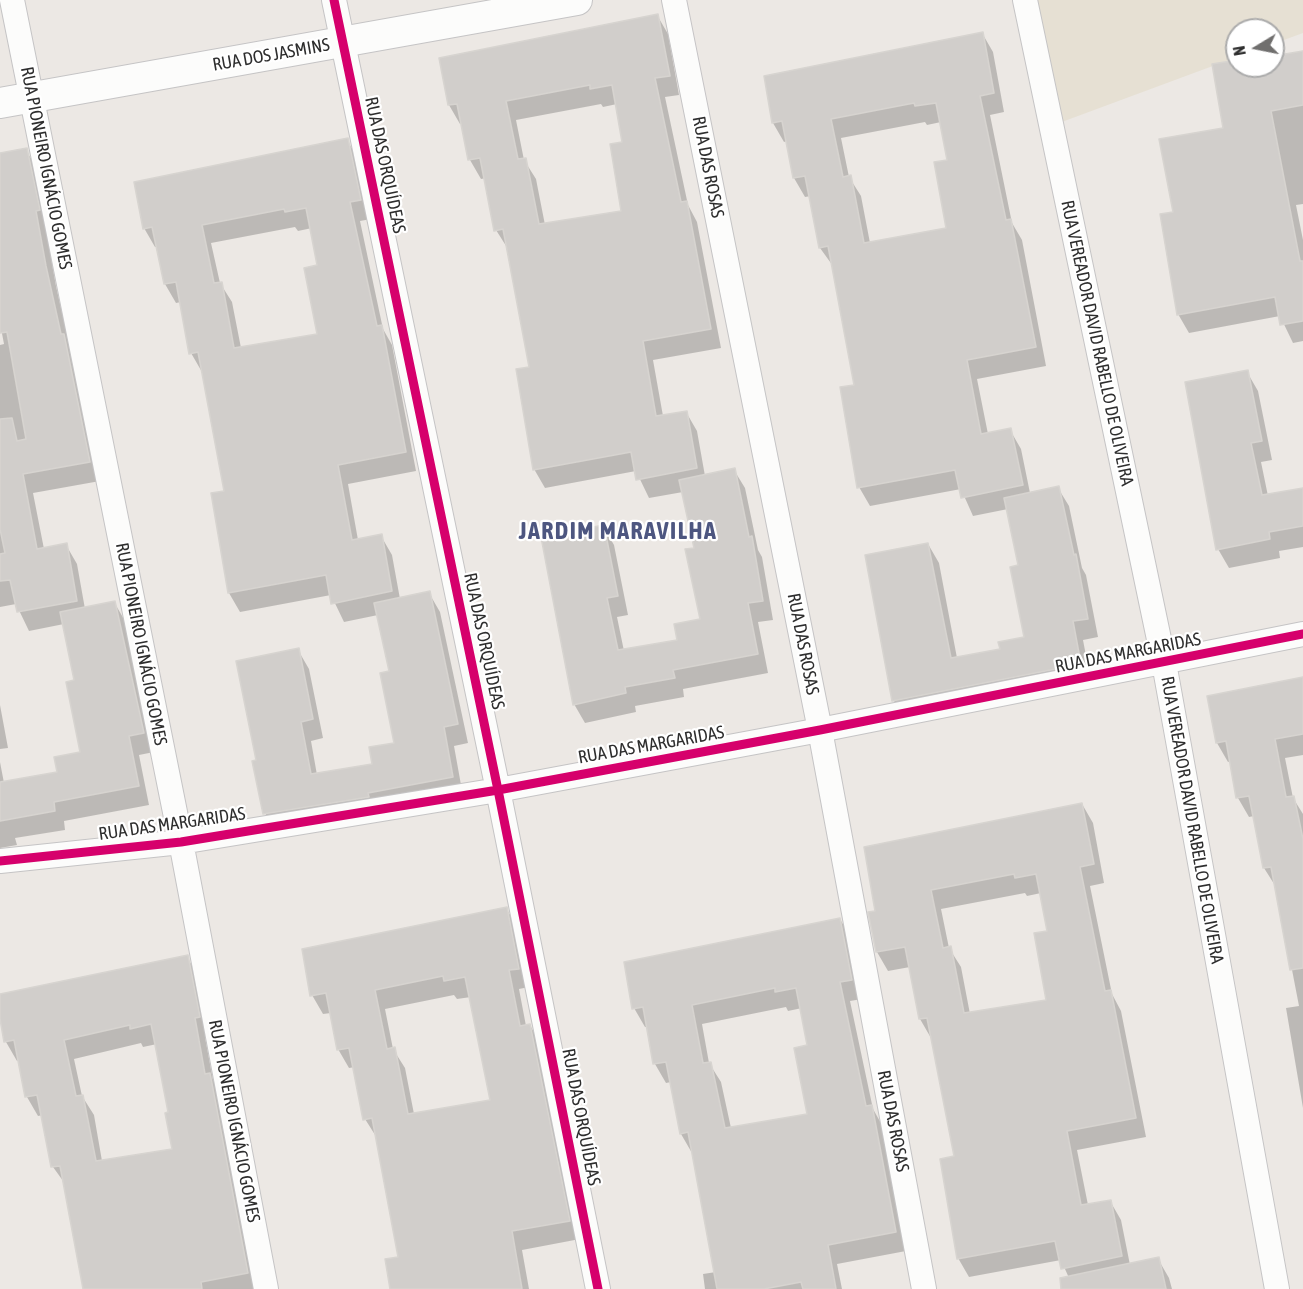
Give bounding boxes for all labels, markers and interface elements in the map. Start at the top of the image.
north arrow [1225,18,1285,78]
street label: RUA DOS JASMINS [211,34,331,76]
text: N [1230,45,1249,57]
street label: RUA PIONEIRO IGNÁCIO GOMES [16,65,76,271]
street label: RUA DAS ORQUÍDEAS [360,95,410,235]
street label: RUA DAS ROSAS [688,114,728,220]
street label: RUA VEREADOR DAVID RABELLO DE OLIVEIRA [1056,198,1138,488]
district label: JARDIM MARAVILHA [519,517,717,545]
street label: RUA PIONEIRO IGNÁCIO GOMES [111,541,171,747]
street label: RUA DAS ORQUÍDEAS [459,571,509,711]
street label: RUA DAS ROSAS [783,591,823,697]
street label: RUA DAS MARGARIDAS [1053,628,1203,678]
street label: RUA VEREADOR DAVID RABELLO DE OLIVEIRA [1156,675,1228,965]
street label: RUA DAS MARGARIDAS [576,722,726,768]
street label: RUA DAS MARGARIDAS [97,803,247,845]
street label: RUA PIONEIRO IGNÁCIO GOMES [204,1018,264,1224]
street label: RUA DAS ORQUÍDEAS [557,1047,605,1187]
street label: RUA DAS ROSAS [873,1068,913,1174]

